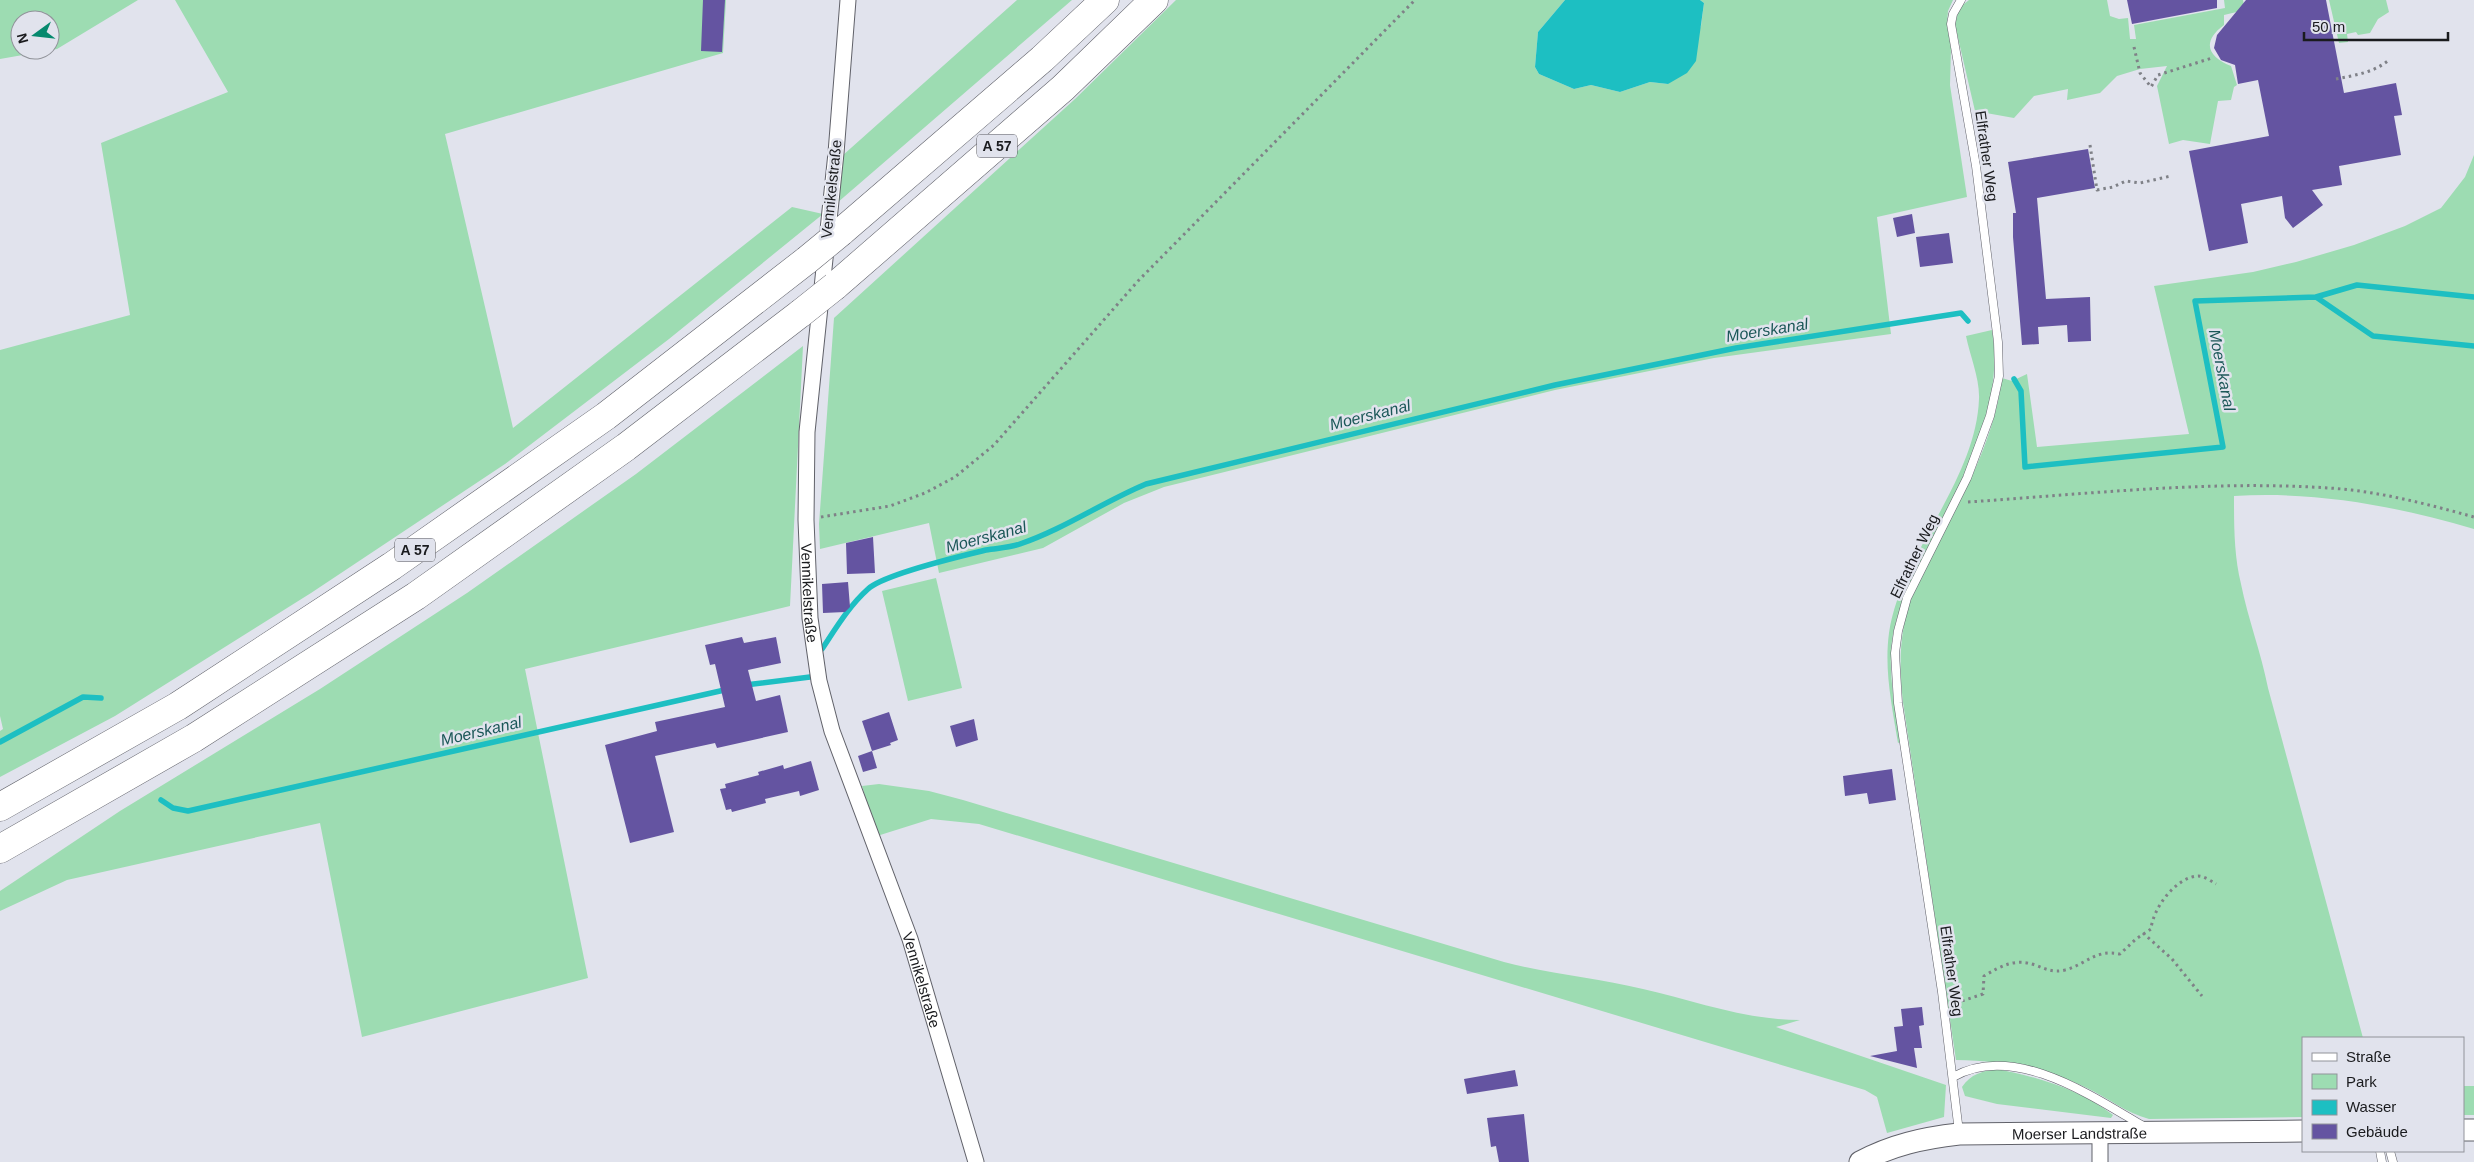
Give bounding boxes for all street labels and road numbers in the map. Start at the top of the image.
street label: Elfrather Weg [1972,110,2002,202]
road number: A 57 [977,134,1017,158]
street label: Vennikelstraße [817,139,845,239]
street label: Elfrather Weg [1886,511,1942,601]
road number: A 57 [395,538,435,562]
street label: Vennikelstraße [798,543,822,644]
street label: Elfrather Weg [1937,925,1967,1017]
street label: Vennikelstraße [900,929,944,1030]
street label: Moerser Landstraße [2012,1124,2147,1142]

